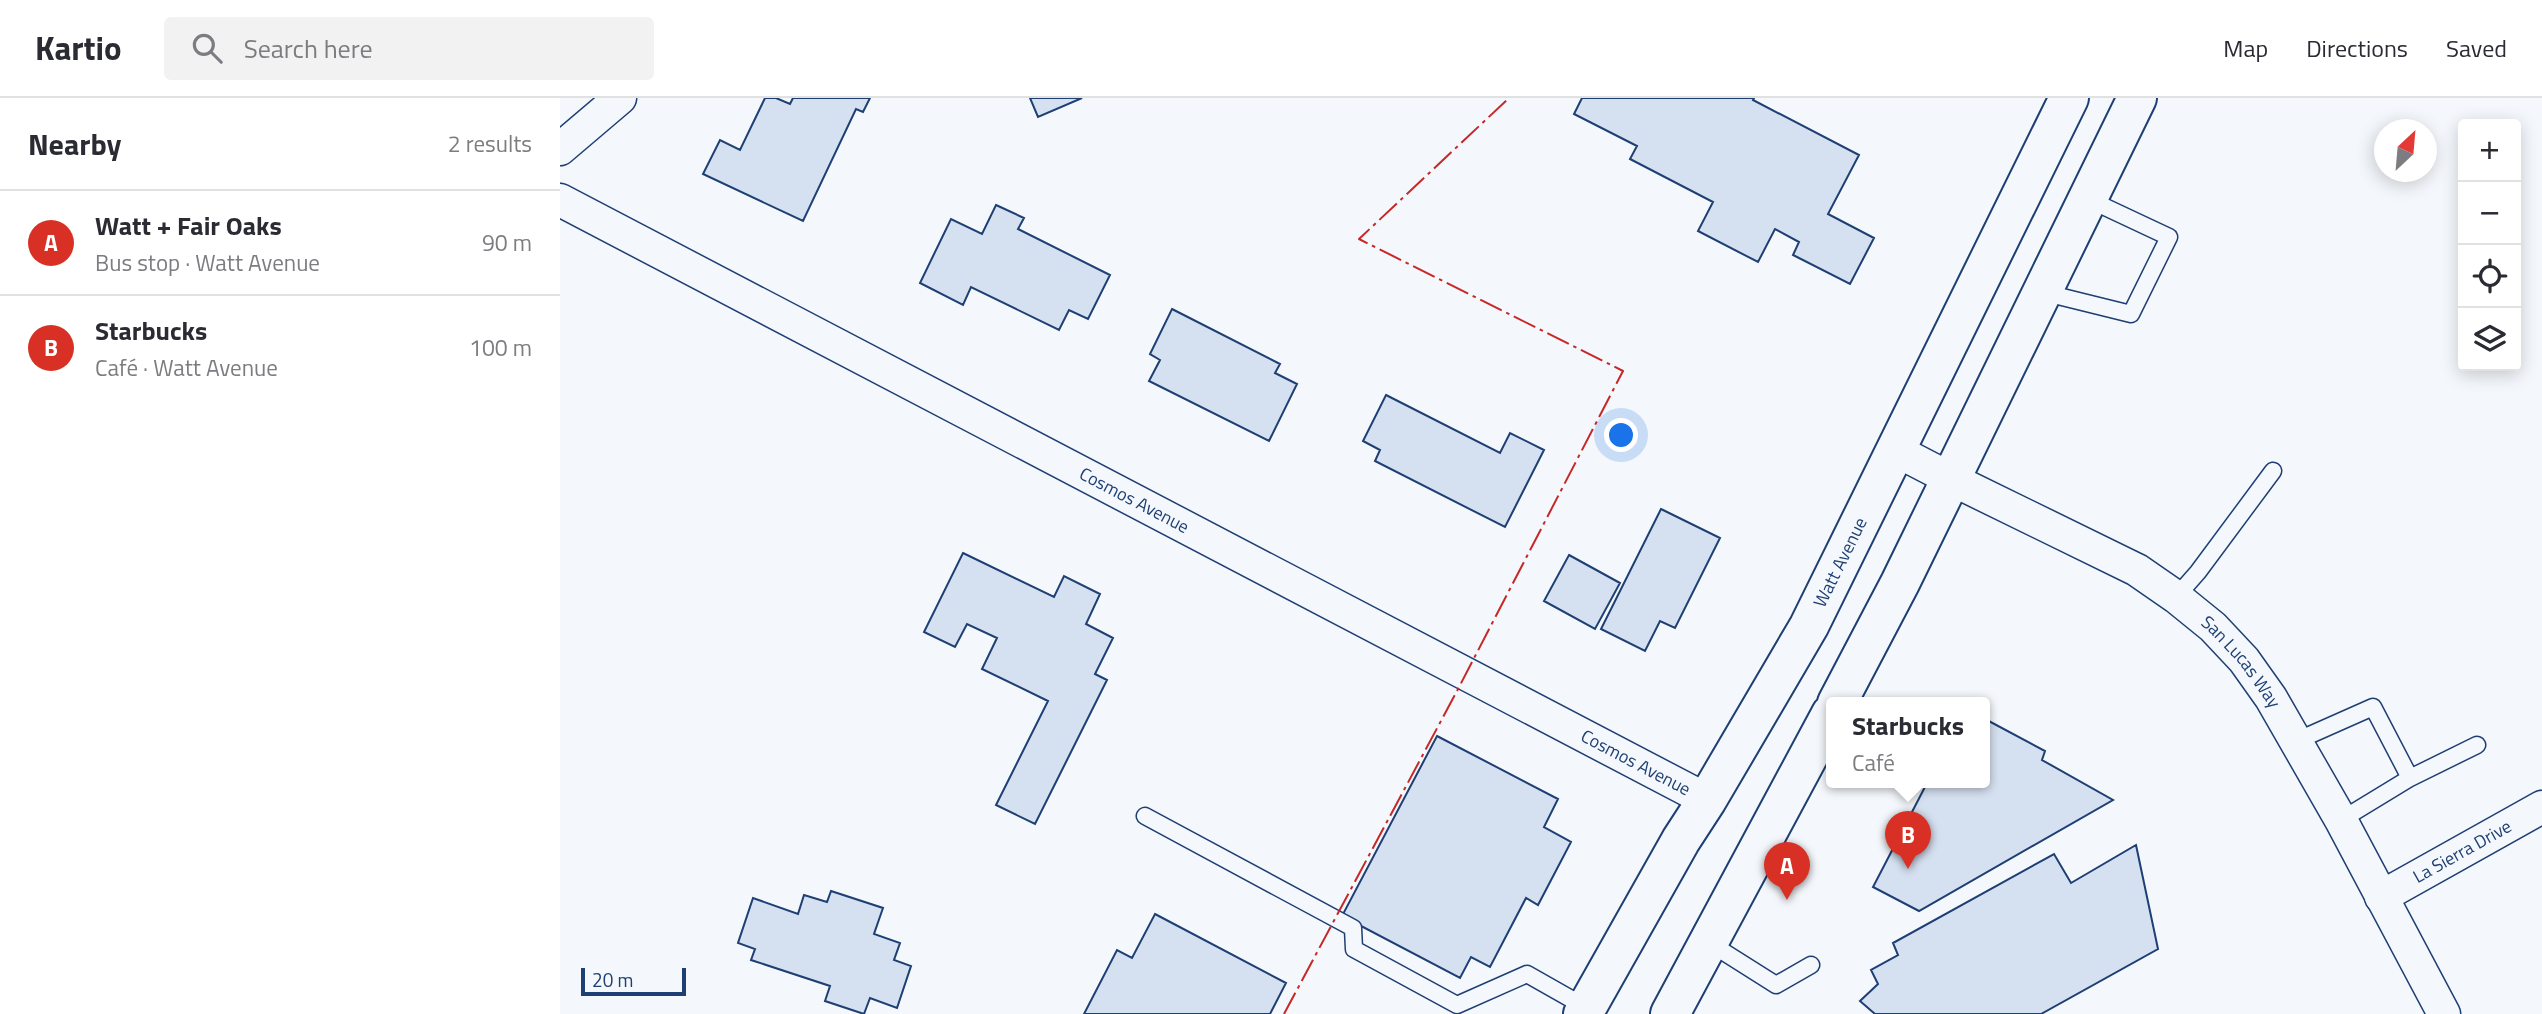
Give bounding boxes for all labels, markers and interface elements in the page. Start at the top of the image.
search box [164,17,654,80]
text: Kartio [35,23,122,73]
icon: search [188,29,226,67]
text: Search here [244,29,373,68]
text: Map [2223,30,2268,66]
text: Directions [2306,30,2408,66]
text: Saved [2446,30,2507,66]
north arrow [2374,119,2437,182]
map controls [2458,119,2521,371]
button: + [2458,119,2521,182]
text: Nearby [28,121,121,167]
text: 2 results [448,126,532,161]
button: − [2458,182,2521,245]
text: Watt + Fair Oaks [95,206,282,245]
text: A [44,225,58,260]
text: 90 m [482,225,532,260]
text: Bus stop · Watt Avenue [95,245,320,280]
button: locate [2458,245,2521,308]
button: layers [2458,308,2521,371]
text: Starbucks [95,311,207,350]
text: B [44,330,58,365]
text: 100 m [469,330,532,365]
text: Café · Watt Avenue [95,350,278,385]
your location [1604,418,1638,452]
street label: Cosmos Avenue [1075,460,1194,540]
street label: Watt Avenue [1806,512,1874,612]
street label: San Lucas Way [2196,609,2288,713]
popup [1826,697,1990,788]
text: Starbucks [1852,706,1964,745]
street label: Cosmos Avenue [1576,722,1696,802]
text: Café [1852,745,1895,780]
pin: B [1885,811,1931,869]
street label: La Sierra Drive [2408,813,2516,890]
pin: A [1764,842,1810,900]
scale bar [581,965,686,997]
text: 20 m [592,965,633,994]

